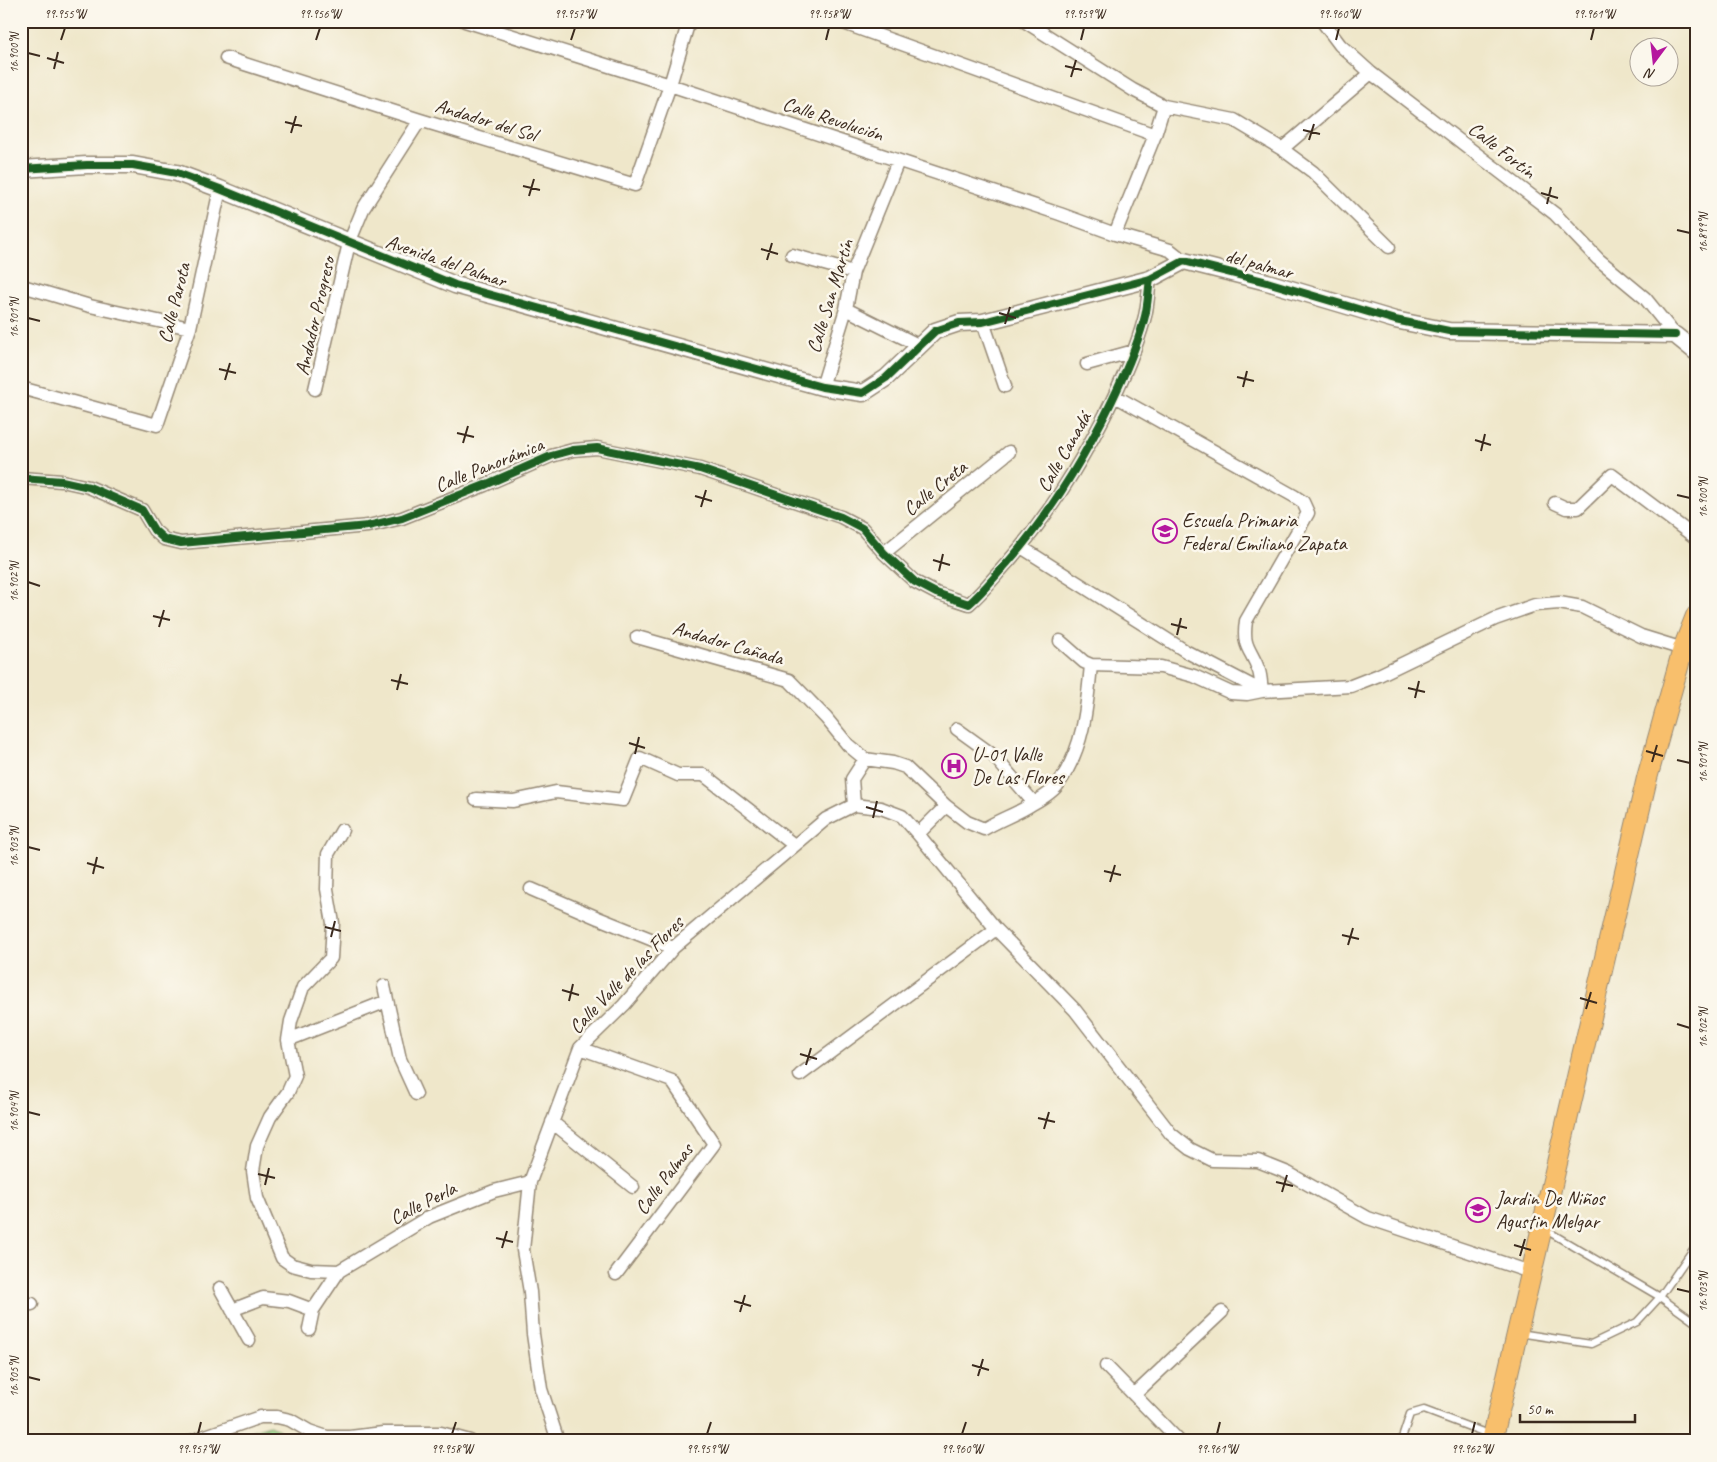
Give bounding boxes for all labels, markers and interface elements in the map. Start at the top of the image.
text: 99.955°W [44,6,88,22]
text: 99.956°W [299,6,343,22]
text: 99.957°W [554,6,598,22]
text: 99.958°W [808,6,852,22]
text: 99.959°W [1063,6,1107,22]
text: 99.960°W [1318,6,1362,22]
text: 99.961°W [1573,6,1617,22]
text: 16.900°N [6,31,22,73]
north arrow [1630,38,1680,88]
text: N [1642,64,1657,83]
street label: Calle Revolución [780,91,887,147]
street label: Andador del Sol [432,93,543,148]
street label: Calle Fortín [1463,116,1541,185]
text: 16.899°N [1695,211,1711,253]
street label: Avenida del Palmar [383,229,511,294]
street label: Calle San Martín [801,235,859,356]
street label: del palmar [1222,243,1297,285]
street label: Andador Progreso [289,253,341,378]
street label: Calle Parota [152,258,197,346]
text: 16.901°N [6,296,22,338]
street label: Calle Canadá [1031,405,1098,497]
street label: Calle Panorámica [431,431,549,498]
street label: Calle Creta [898,454,973,521]
text: 16.900°N [1695,476,1711,518]
place label: Escuela Primaria Federal Emiliano Zapata [1182,508,1348,556]
school or university icon: Escuela Primaria Federal Emiliano Zapata [1152,518,1178,544]
text: 16.902°N [6,560,22,602]
street label: Andador Cañada [670,615,788,671]
text: 16.901°N [1695,741,1711,783]
place label: U-01 Valle De Las Flores [972,742,1066,790]
hospital icon: U-01 Valle De Las Flores [941,753,967,779]
text: 16.903°N [6,825,22,867]
street label: Calle Valle de las Flores [563,909,690,1039]
text: 16.902°N [1695,1006,1711,1048]
text: 16.904°N [6,1090,22,1132]
street label: Calle Palmas [629,1137,700,1220]
street label: Calle Perla [386,1175,461,1230]
place label: Jardin De Niños Agustin Melgar [1495,1186,1606,1234]
school or university icon: Jardin De Niños Agustin Melgar [1465,1197,1491,1223]
text: 16.903°N [1695,1270,1711,1312]
text: 16.905°N [6,1355,22,1397]
scale bar [1520,1392,1634,1424]
text: 50 m [1527,1400,1554,1419]
text: 99.957°W [177,1441,221,1457]
text: 99.958°W [431,1441,475,1457]
text: 99.959°W [686,1441,730,1457]
text: 99.960°W [941,1441,985,1457]
text: 99.961°W [1196,1441,1240,1457]
text: 99.962°W [1451,1441,1495,1457]

